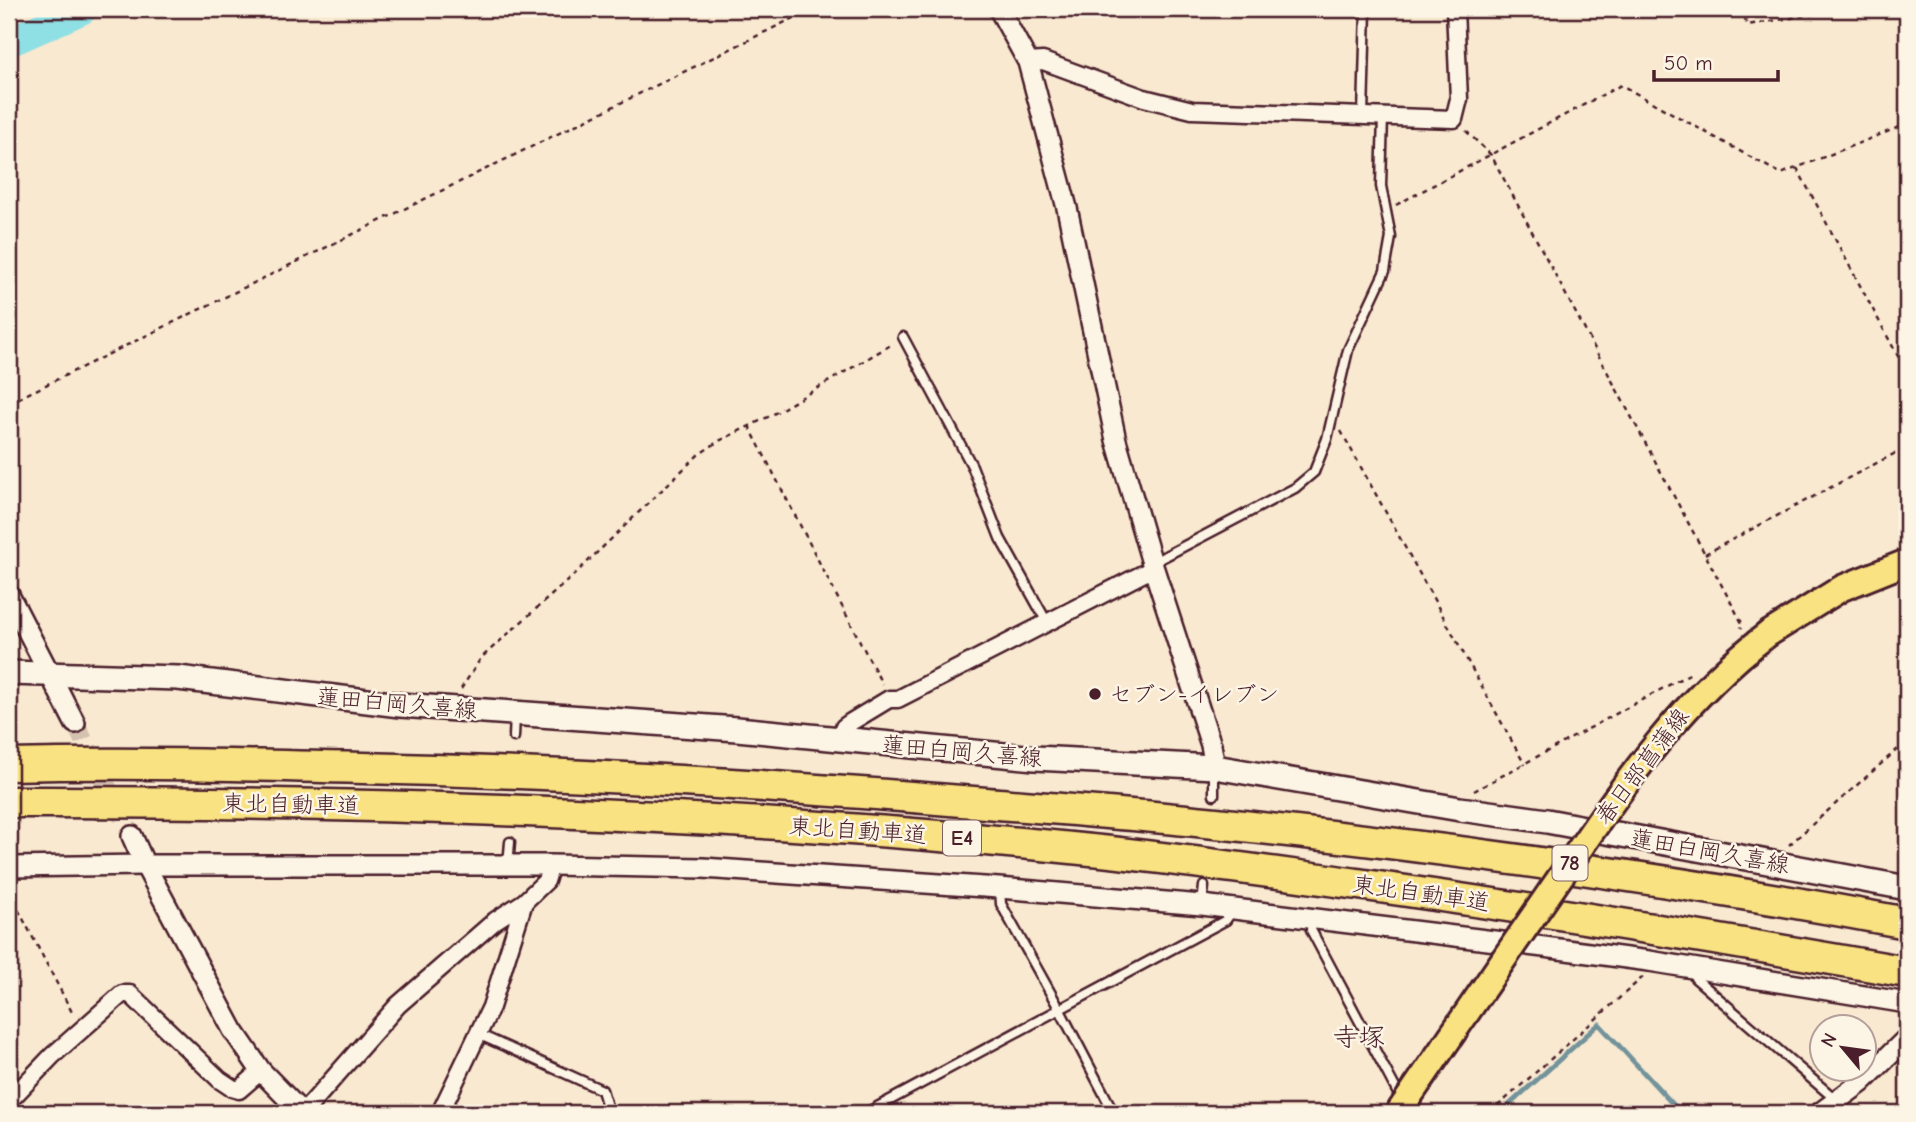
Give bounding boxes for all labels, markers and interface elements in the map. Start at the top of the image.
scale bar [1654,38,1778,82]
text: 50 m [1664,51,1713,75]
place label: セブン-イレブン [1109,681,1279,708]
street label: 蓮田白岡久喜線 [316,683,478,724]
marker: セブン-イレブン [1087,686,1103,702]
street label: 春日部菖蒲線 [1590,703,1695,830]
street label: 蓮田白岡久喜線 [881,731,1043,772]
street label: 東北自動車道 [222,790,360,819]
street label: 東北自動車道 [788,812,928,849]
road number: E4 [943,820,981,856]
street label: 蓮田白岡久喜線 [1628,824,1792,879]
road number: 78 [1552,846,1588,880]
street label: 東北自動車道 [1351,871,1491,916]
north arrow [1808,1014,1878,1084]
district label: 寺塚 [1333,1023,1385,1053]
text: N [1816,1029,1842,1051]

